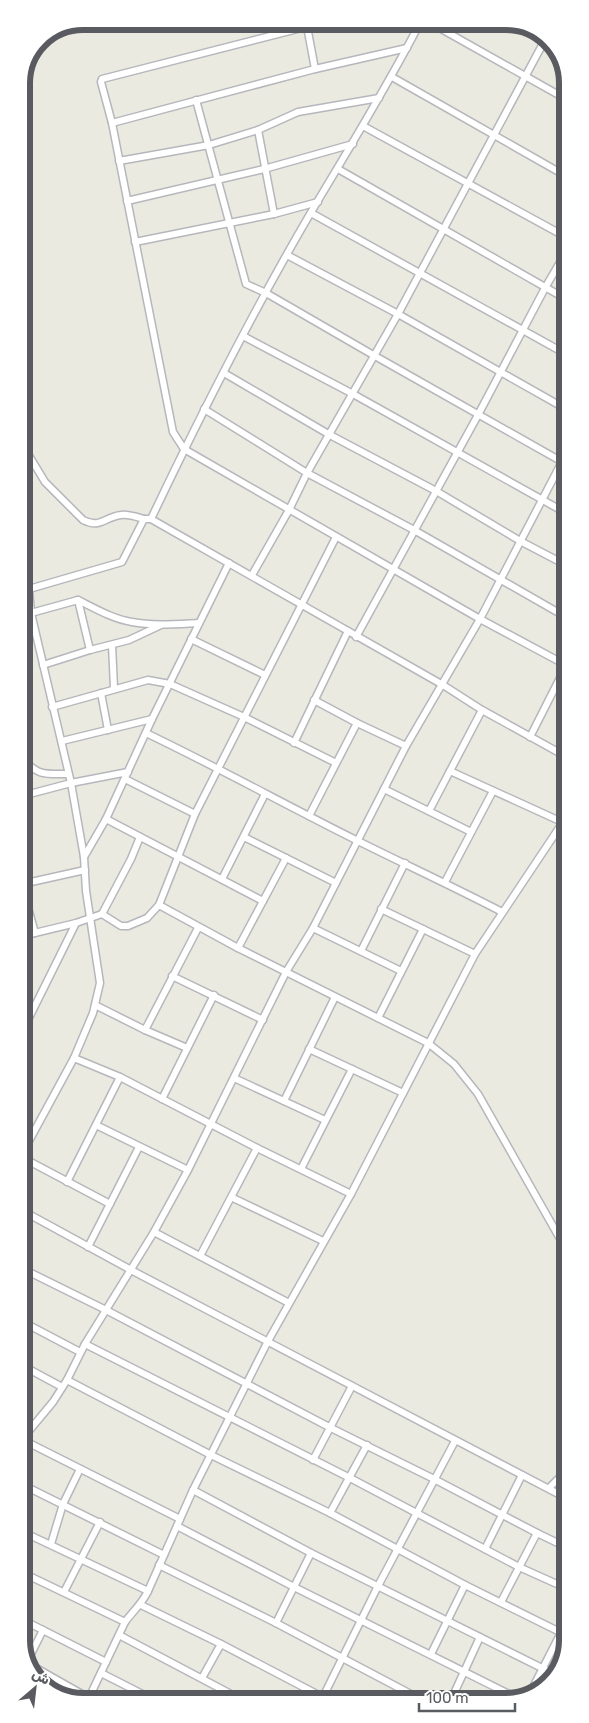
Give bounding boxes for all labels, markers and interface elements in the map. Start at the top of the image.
north arrow [10,1663,60,1713]
text: ش [29,1665,53,1689]
scale bar [419,1680,515,1712]
text: 100 m [426,1689,468,1707]

